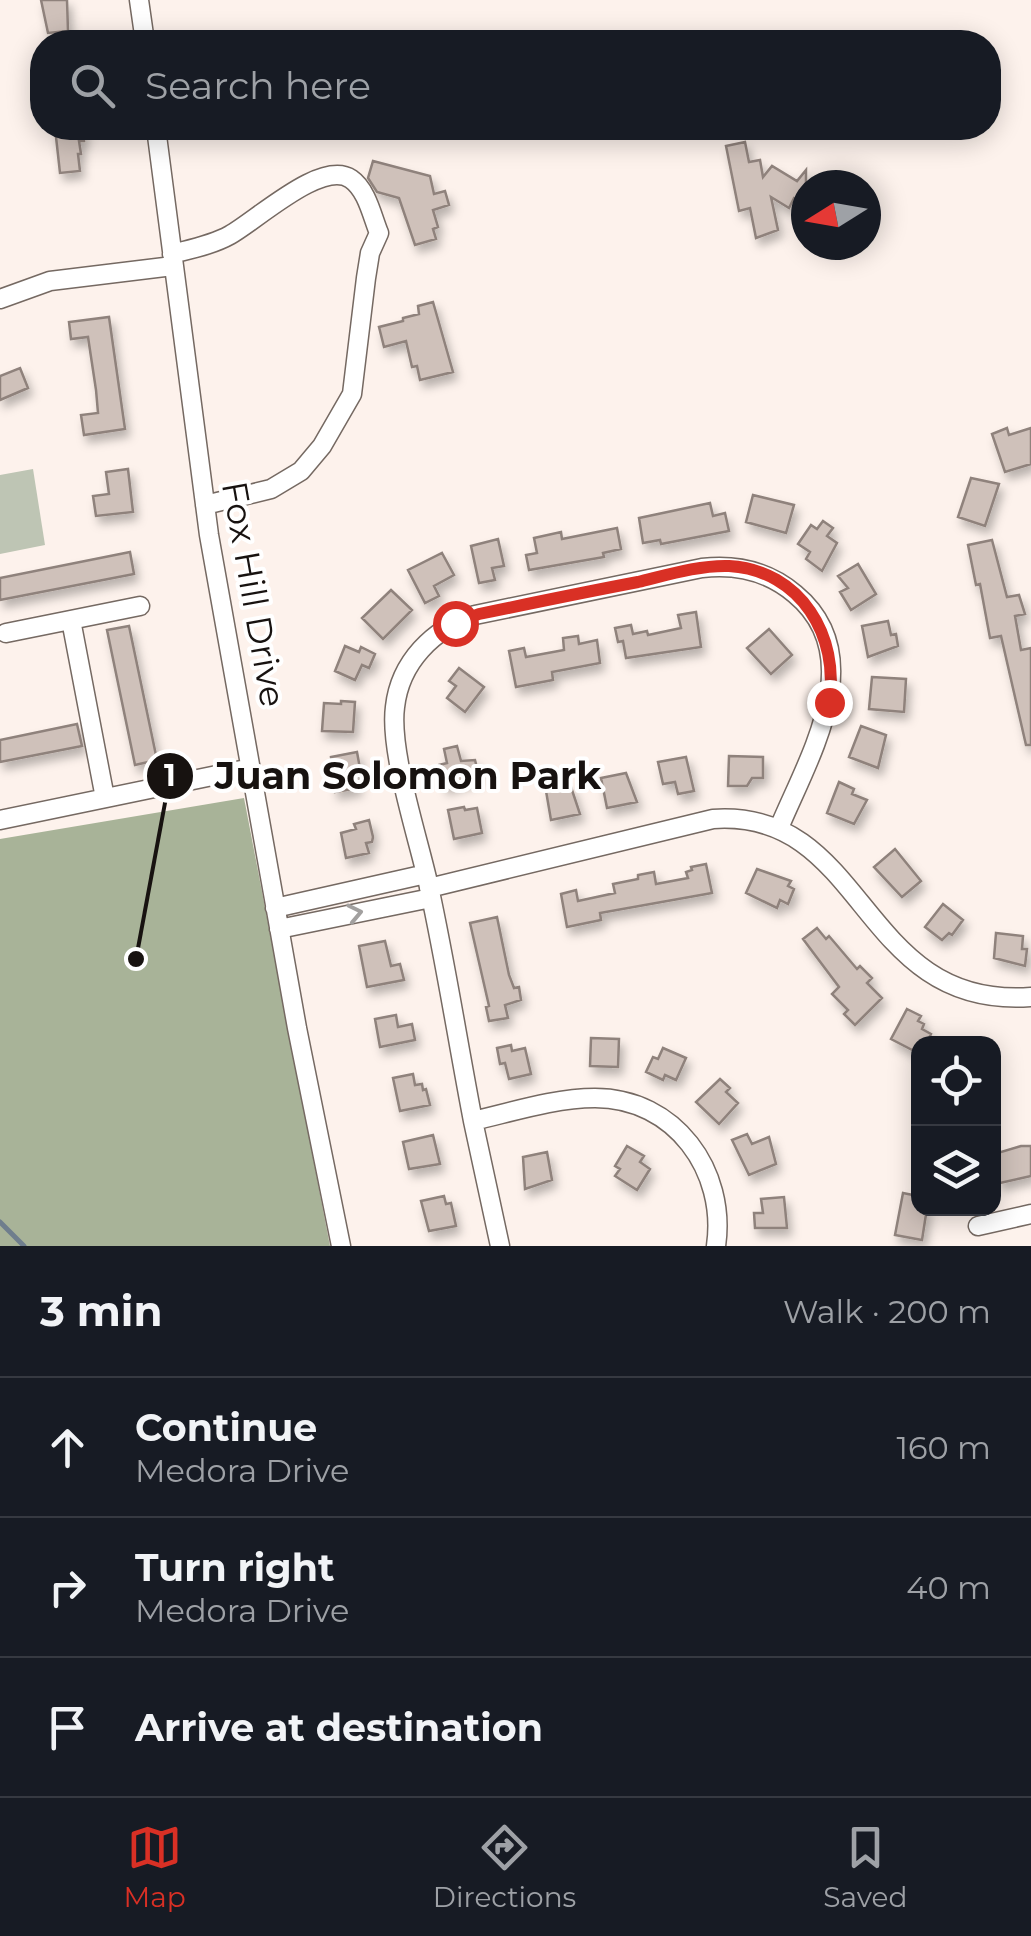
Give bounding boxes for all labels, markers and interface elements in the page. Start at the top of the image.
search box [30,30,1001,140]
icon: search [65,58,120,113]
text: Search here [145,62,371,109]
north arrow [791,170,881,260]
street label: Fox Hill Drive [213,478,295,710]
route start [433,601,479,647]
route end [807,680,853,726]
callout: Juan Solomon Park [145,742,621,810]
text: Juan Solomon Park [214,752,602,799]
text: 1 [164,757,176,794]
one-way arrow [346,904,363,925]
map controls [911,1036,1001,1216]
button: locate [911,1036,1001,1126]
button: layers [911,1126,1001,1216]
text: 3 min [40,1285,162,1337]
text: Walk · 200 m [783,1292,991,1331]
text: Continue [135,1404,317,1451]
icon: ahead [40,1420,95,1475]
text: 160 m [896,1428,991,1467]
text: Medora Drive [135,1451,349,1490]
text: Turn right [135,1544,334,1591]
icon: right [40,1560,95,1615]
text: 40 m [906,1568,991,1607]
text: Medora Drive [135,1591,349,1630]
icon: arrive [40,1700,95,1755]
text: Arrive at destination [135,1704,543,1751]
tab: Map [124,1820,186,1914]
tab: Directions [433,1820,576,1914]
tab: Saved [823,1820,907,1914]

